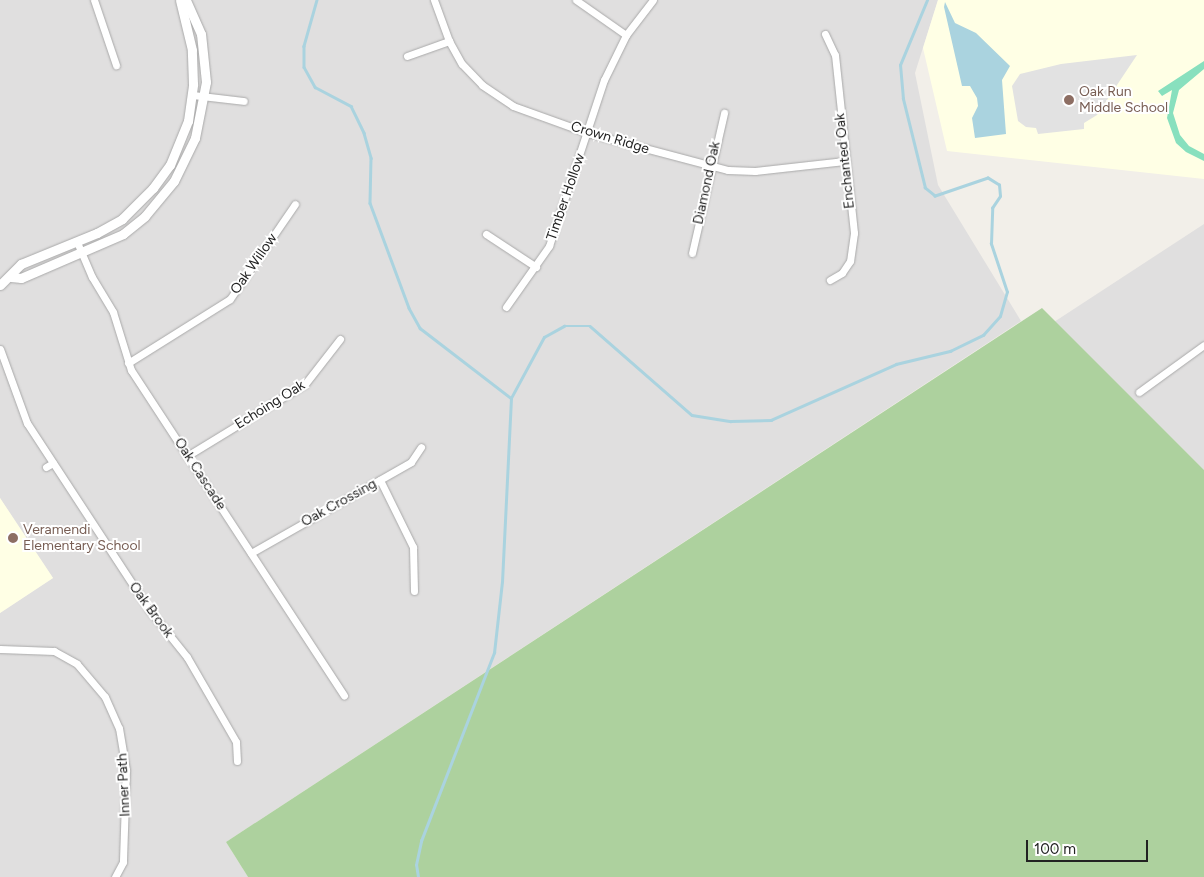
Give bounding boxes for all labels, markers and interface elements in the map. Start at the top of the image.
place label: Oak Run Middle School [1079,84,1168,116]
marker: Oak Run Middle School [1063,94,1075,106]
street label: Enchanted Oak [832,112,858,210]
street label: Crown Ridge [569,118,651,158]
street label: Diamond Oak [690,140,724,226]
street label: Timber Hollow [543,151,589,243]
street label: Oak Willow [227,231,281,297]
street label: Echoing Oak [232,377,308,433]
street label: Oak Cascade [170,435,230,513]
street label: Oak Crossing [298,475,380,531]
place label: Veramendi Elementary School [23,522,141,554]
marker: Veramendi Elementary School [7,532,19,544]
street label: Oak Brook [125,579,177,641]
street label: Inner Path [114,753,134,817]
scale bar [1029,830,1152,862]
text: 100 m [1034,840,1076,858]

